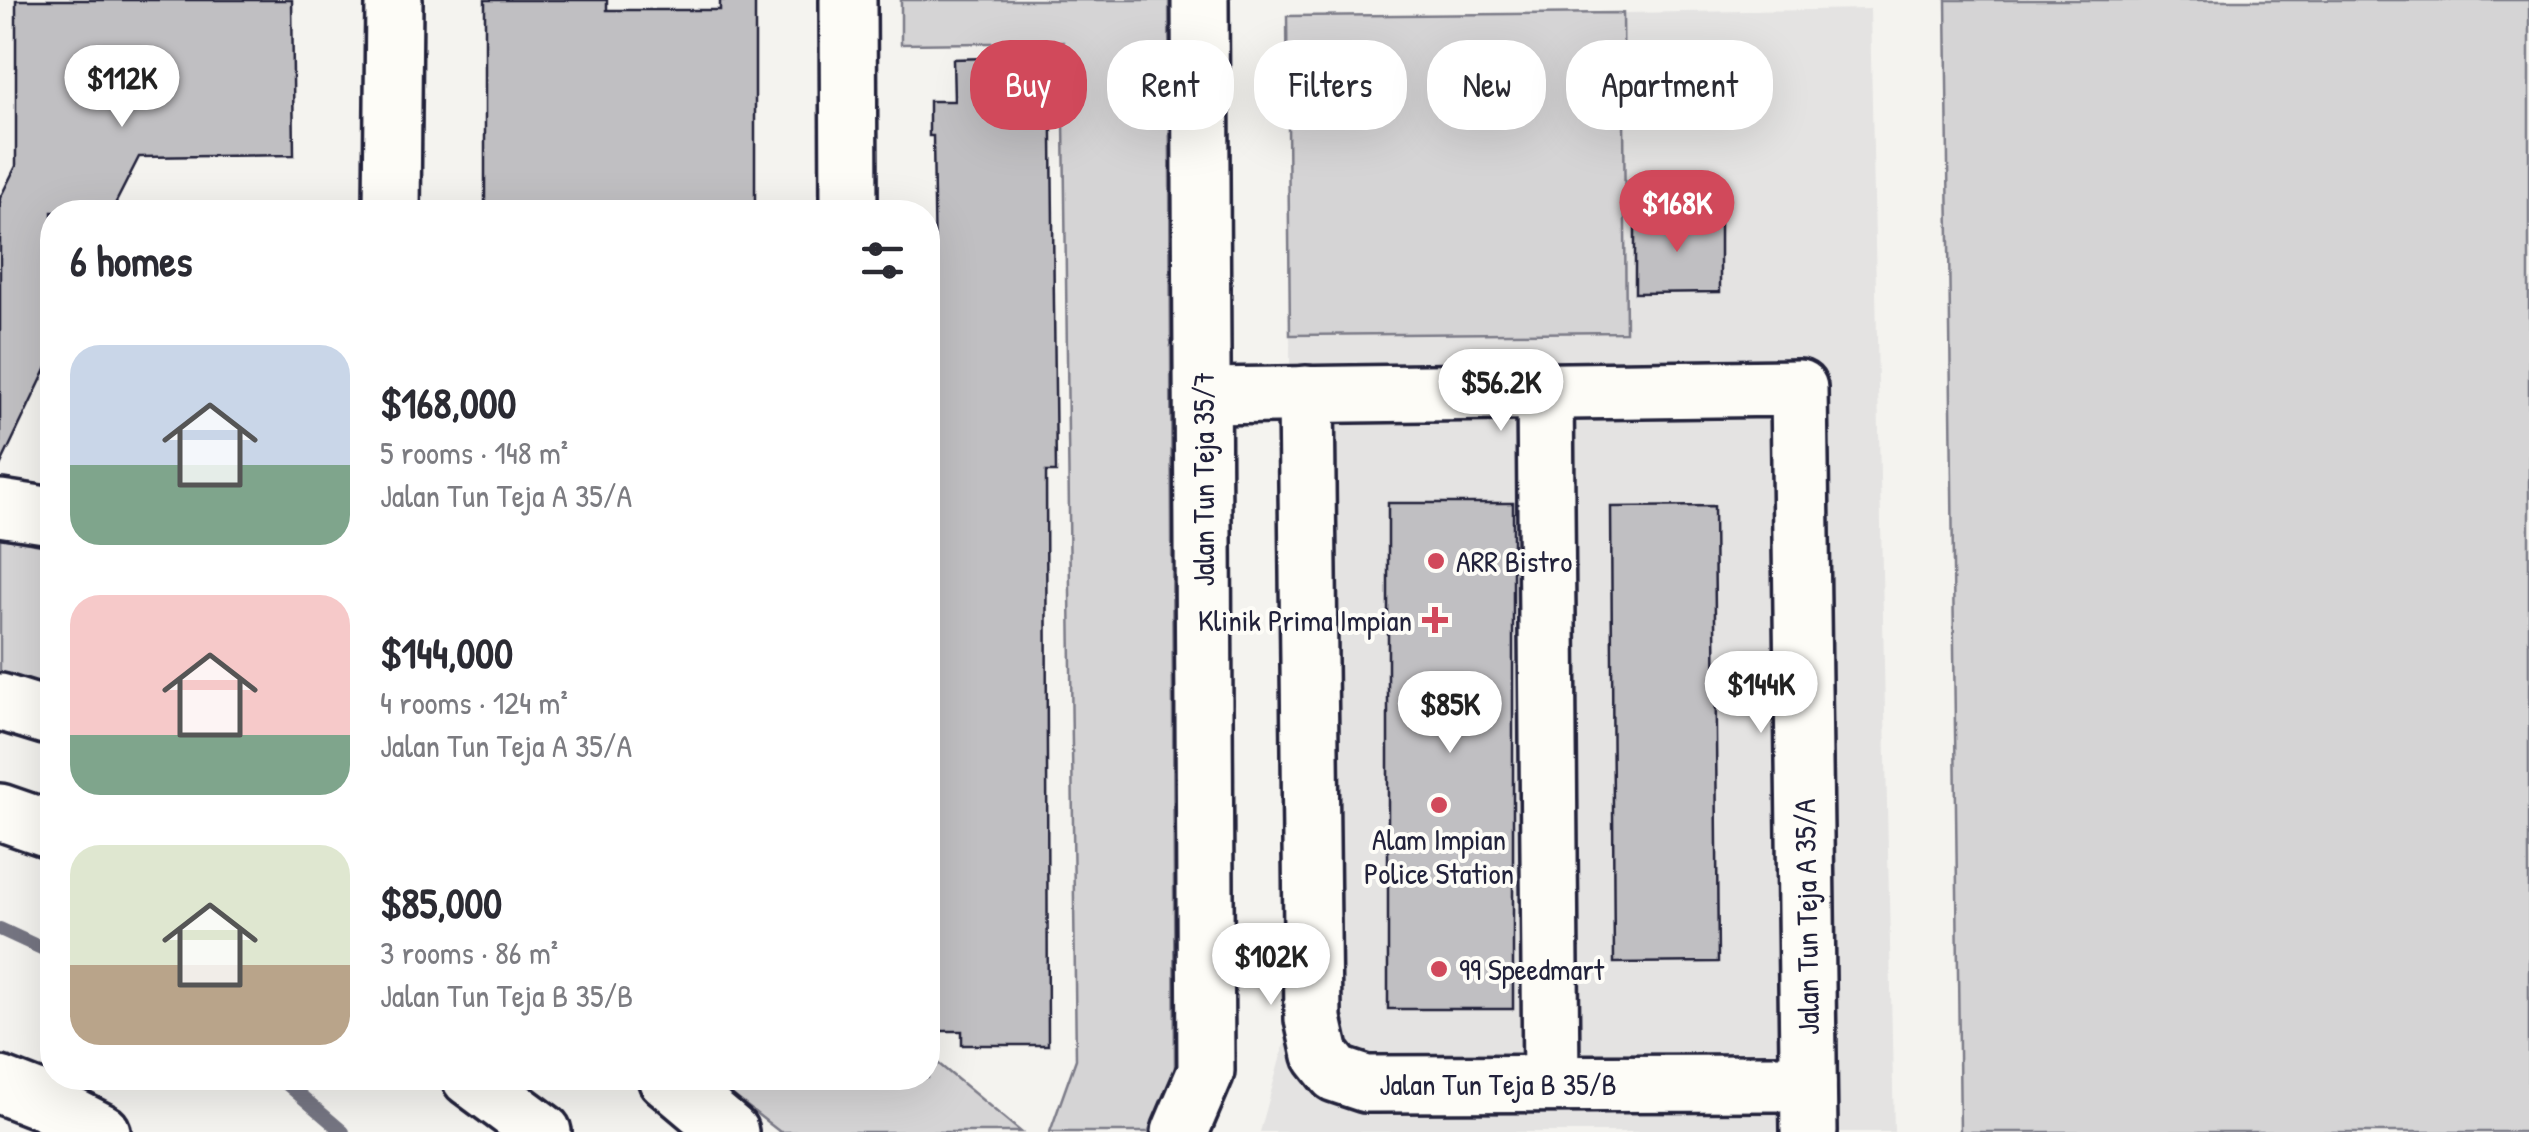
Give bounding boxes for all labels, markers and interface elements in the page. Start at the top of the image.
chip: Buy [970,40,1087,130]
chip: Rent [1107,40,1234,130]
chip: Filters [1254,40,1407,130]
chip: New [1427,40,1546,130]
chip: Apartment [1566,40,1773,130]
pin: $112K [52,45,192,130]
text: $112K [86,56,158,99]
pin: $168K [1607,170,1747,255]
text: $168K [1641,181,1713,224]
text: 6 homes [70,232,192,289]
icon: filters [855,233,910,288]
pin: $56.2K [1420,349,1582,434]
text: $56.2K [1460,360,1542,403]
street label: Jalan Tun Teja 35/7 [1183,372,1223,586]
text: $168,000 [380,374,516,431]
icon: home [150,385,270,505]
text: 5 rooms · 148 m² [380,431,568,474]
text: Jalan Tun Teja A 35/A [380,474,632,517]
place label: ARR Bistro [1456,541,1572,581]
marker: ARR Bistro [1425,550,1447,572]
place label: Klinik Prima Impian [1198,600,1412,640]
marker: Klinik Prima Impian [1422,607,1448,633]
text: $144,000 [380,624,513,681]
icon: home [150,635,270,755]
pin: $144K [1691,651,1831,736]
text: $144K [1727,662,1795,705]
pin: $85K [1391,671,1509,756]
text: 4 rooms · 124 m² [380,681,568,724]
text: $85K [1420,682,1480,725]
text: Jalan Tun Teja A 35/A [380,724,632,767]
marker: Alam Impian Police Station [1428,794,1450,816]
street label: Jalan Tun Teja A 35/A [1784,798,1828,1035]
place label: Alam Impian Police Station [1364,819,1514,893]
text: $85,000 [380,874,502,931]
icon: home [150,885,270,1005]
pin: $102K [1201,923,1341,1008]
text: 3 rooms · 86 m² [380,931,558,974]
text: $102K [1234,934,1308,977]
place label: 99 Speedmart [1459,949,1605,989]
marker: 99 Speedmart [1428,958,1450,980]
text: Jalan Tun Teja B 35/B [380,974,633,1017]
street label: Jalan Tun Teja B 35/B [1379,1064,1617,1104]

